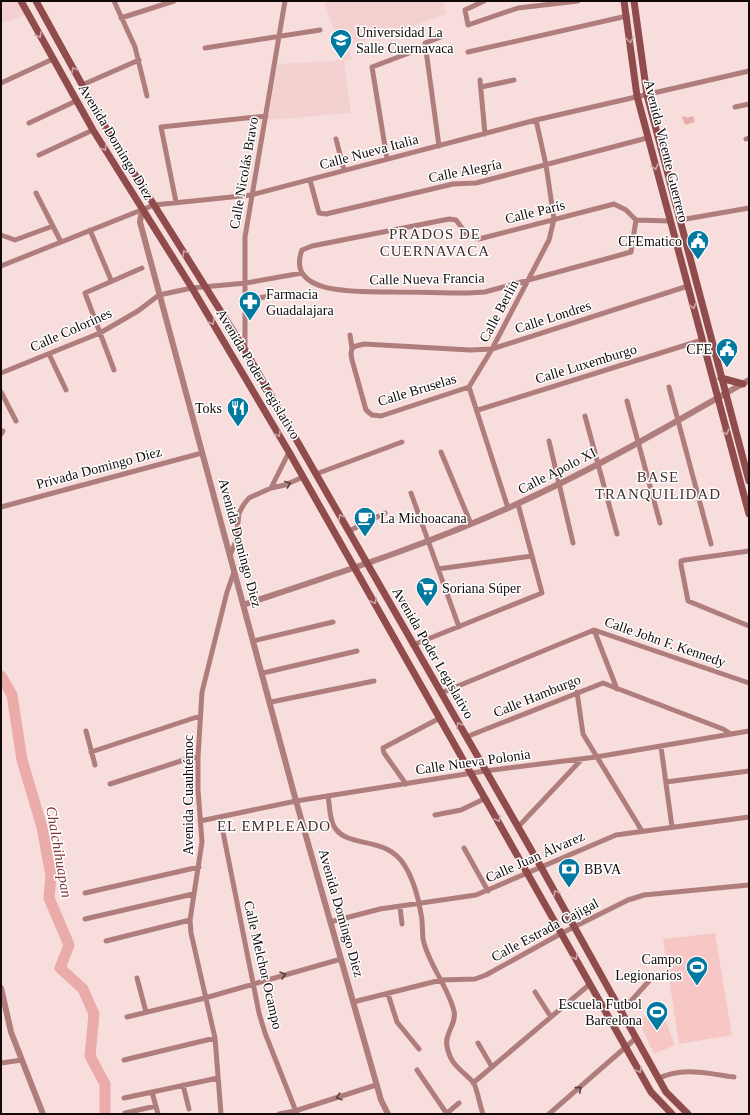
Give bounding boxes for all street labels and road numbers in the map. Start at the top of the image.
street label: Avenida Vicente Guerrero [641,78,691,224]
street label: Avenida Domingo Diez [75,81,157,203]
street label: Calle Nicolás Bravo [227,116,261,230]
street label: Calle Nueva Italia [318,131,421,172]
street label: Calle Alegría [427,156,504,185]
street label: Calle París [504,197,566,227]
street label: Calle Nueva Francia [369,270,485,288]
street label: Calle Berlín [476,277,522,345]
street label: Calle Londres [513,298,593,336]
street label: Calle Colorines [28,305,114,355]
street label: Avenida Poder Legislativo [213,306,303,442]
street label: Calle Luxemburgo [534,341,638,387]
street label: Calle Bruselas [376,371,458,409]
street label: Privada Domingo Diez [35,444,163,492]
street label: Calle Apolo XI [515,445,599,497]
street label: Avenida Domingo Diez [216,477,264,609]
street label: Avenida Poder Legislativo [389,585,477,721]
street label: Calle John F. Kennedy [602,614,728,670]
street label: Calle Hamburgo [491,672,583,720]
street label: Avenida Cuauhtémoc [181,735,196,855]
street label: Calle Nueva Polonia [415,746,532,777]
street label: Calle Juan Álvarez [483,828,587,886]
street label: Avenida Domingo Diez [315,847,367,979]
street label: Calle Estrada Cajigal [489,895,601,965]
street label: Calle Melchor Ocampo [241,899,285,1031]

